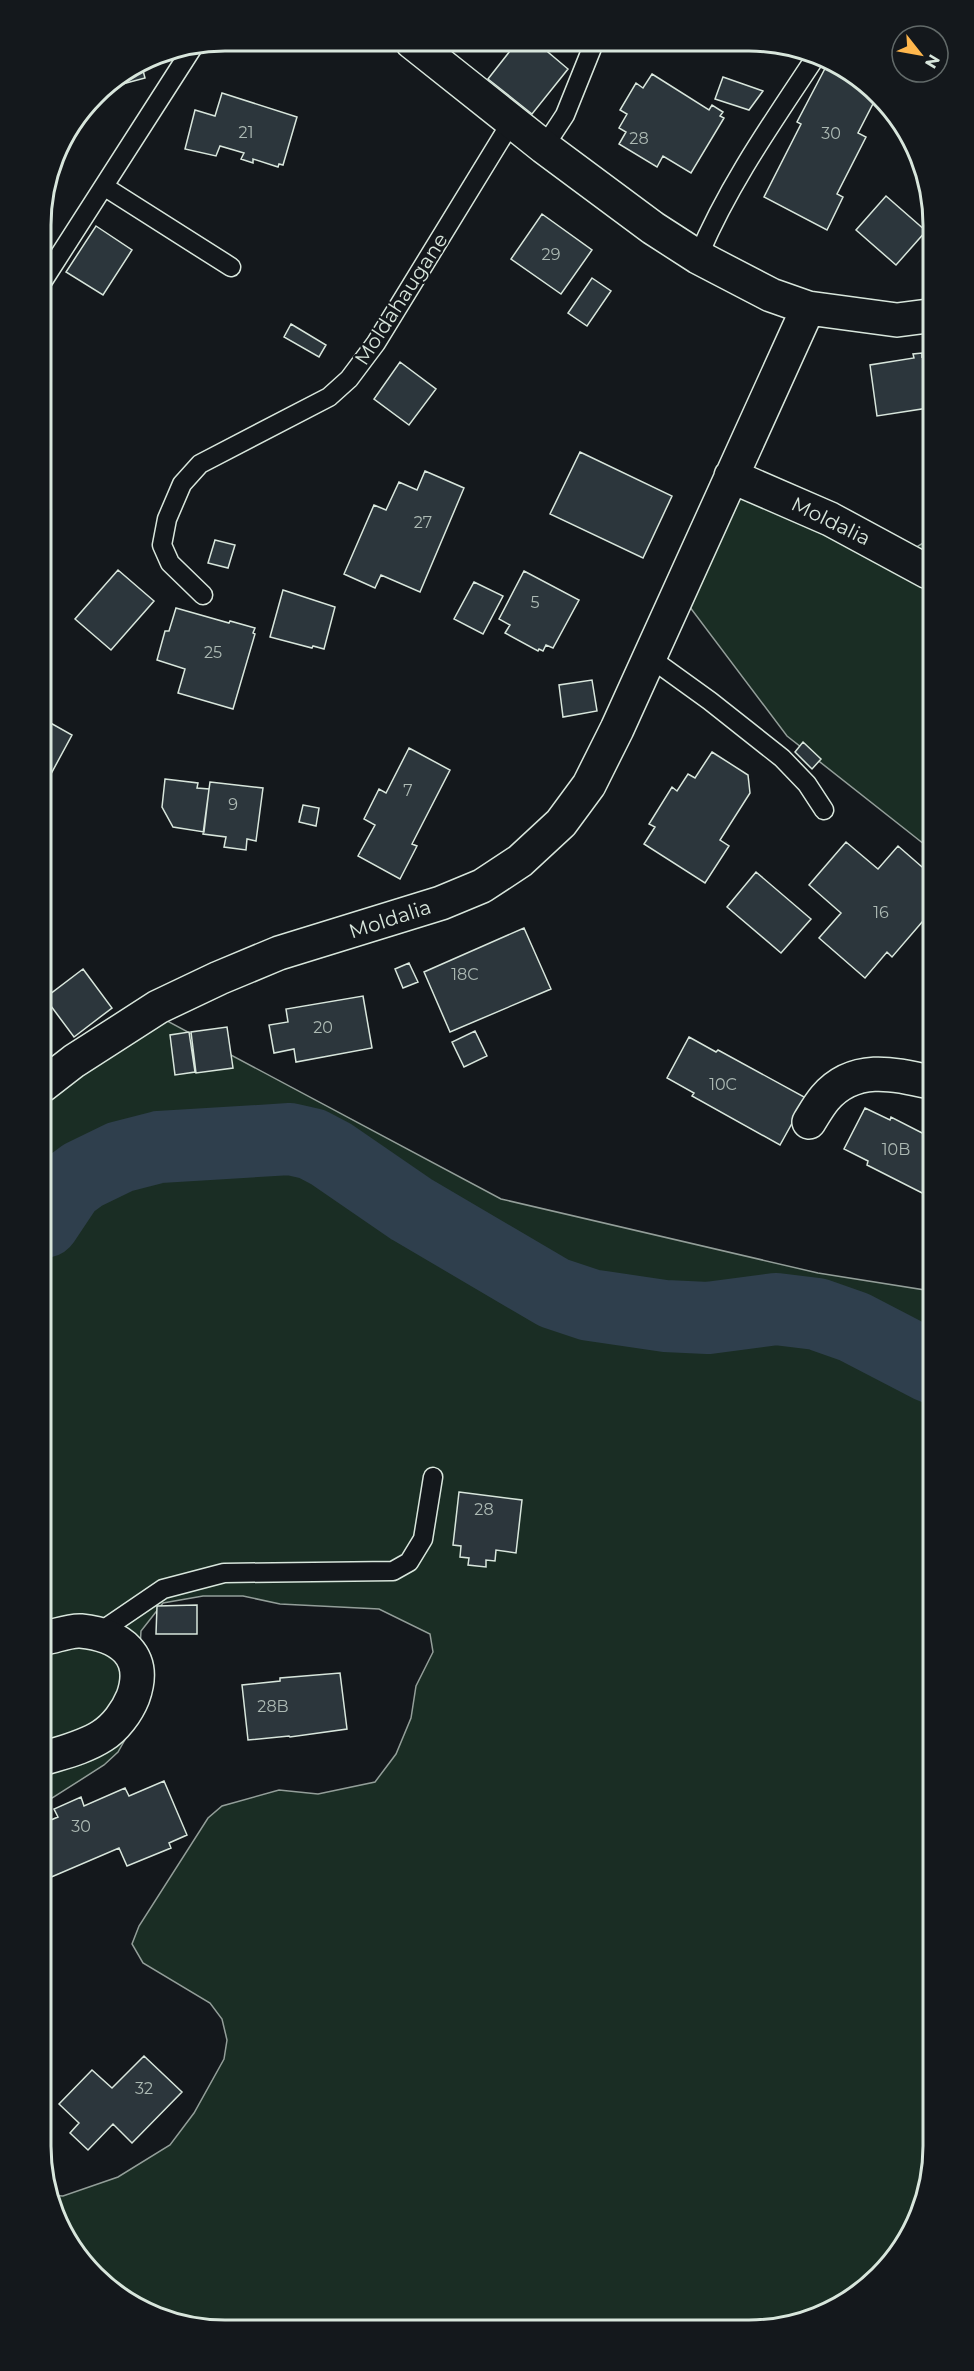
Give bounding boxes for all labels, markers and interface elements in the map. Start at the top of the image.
north arrow [890,24,950,84]
text: N [921,51,944,72]
house number: 21 [239,123,253,142]
house number: 30 [821,124,841,143]
house number: 28 [629,129,649,148]
street label: Moldahaugane [349,229,453,369]
house number: 29 [542,245,560,264]
street label: Moldalia [788,492,874,550]
house number: 27 [414,513,432,532]
house number: 5 [530,593,540,612]
house number: 25 [204,643,222,662]
house number: 7 [403,781,413,800]
house number: 9 [228,795,238,814]
street label: Moldalia [346,894,434,944]
house number: 16 [873,903,889,922]
house number: 18C [451,965,479,984]
house number: 20 [313,1018,333,1037]
house number: 10C [709,1075,737,1094]
house number: 10B [882,1140,910,1159]
house number: 28 [474,1500,494,1519]
house number: 28B [257,1697,289,1716]
house number: 30 [71,1817,91,1836]
house number: 32 [135,2079,153,2098]

